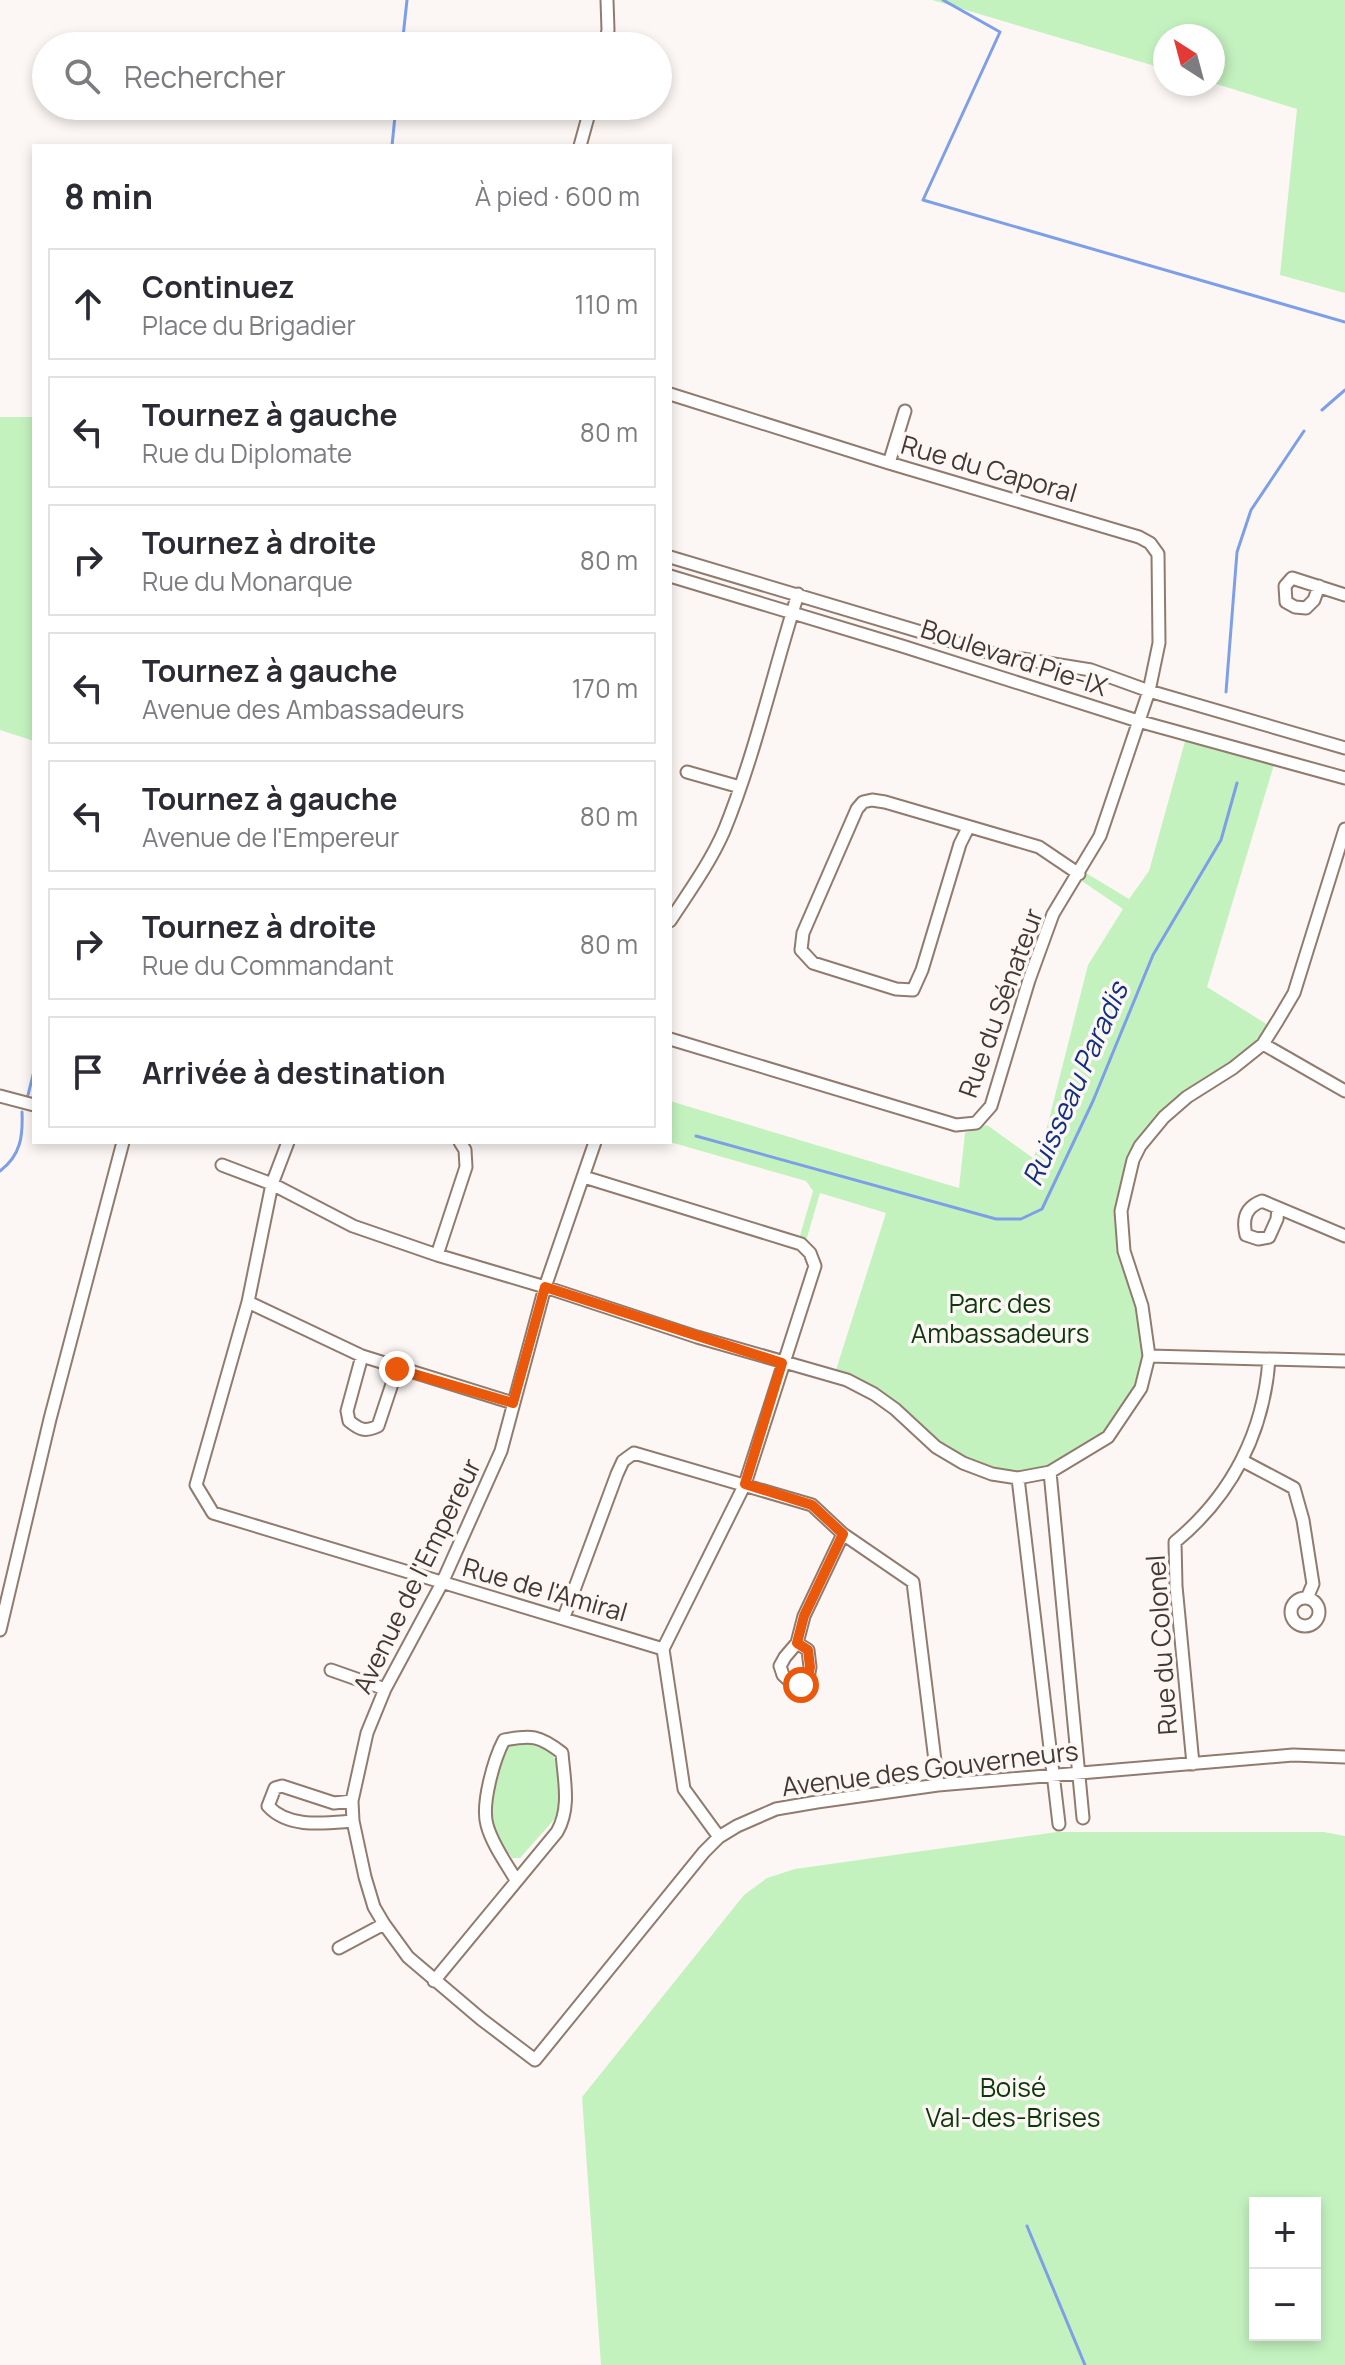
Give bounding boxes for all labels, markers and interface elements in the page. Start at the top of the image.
north arrow [1153,24,1225,96]
search box [32,32,672,120]
icon: search [60,54,104,98]
text: Rechercher [124,56,286,97]
text: 8 min [64,173,153,219]
text: À pied · 600 m [475,178,640,214]
text: Continuez [142,266,294,307]
icon: ahead [66,282,110,326]
text: 110 m [575,286,638,322]
text: Place du Brigadier [142,307,356,343]
text: Tournez à gauche [142,394,398,435]
icon: left [66,410,110,454]
text: 80 m [580,414,638,450]
street label: Rue du Caporal [897,426,1081,510]
text: Rue du Diplomate [142,435,352,471]
text: Tournez à droite [142,522,376,563]
icon: right [66,538,110,582]
text: 80 m [580,542,638,578]
text: Rue du Monarque [142,563,353,599]
street label: Boulevard Pie-IX [917,610,1112,704]
text: Tournez à gauche [142,650,398,691]
icon: left [66,666,110,710]
text: 170 m [572,670,638,706]
text: Avenue des Ambassadeurs [142,691,464,727]
text: Tournez à gauche [142,778,398,819]
icon: left [66,794,110,838]
text: 80 m [580,798,638,834]
text: Avenue de l'Empereur [142,819,399,855]
street label: Rue du Sénateur [949,903,1051,1102]
text: Tournez à droite [142,906,376,947]
icon: right [66,922,110,966]
text: 80 m [580,926,638,962]
text: Rue du Commandant [142,947,394,983]
water label: Ruisseau Paradis [1012,974,1137,1191]
icon: arrive [66,1050,110,1094]
text: Arrivée à destination [142,1052,445,1093]
park label: Parc des Ambassadeurs [911,1285,1089,1351]
route end [379,1351,415,1387]
street label: Avenue de l'Empereur [343,1452,489,1699]
street label: Rue de l'Amiral [459,1548,632,1630]
street label: Rue du Colonel [1137,1554,1185,1736]
route start [783,1667,819,1703]
street label: Avenue des Gouverneurs [780,1732,1080,1804]
park label: Boisé Val-des-Brises [925,2069,1101,2135]
map controls [1249,2197,1321,2341]
button: + [1249,2197,1321,2269]
button: − [1249,2269,1321,2341]

